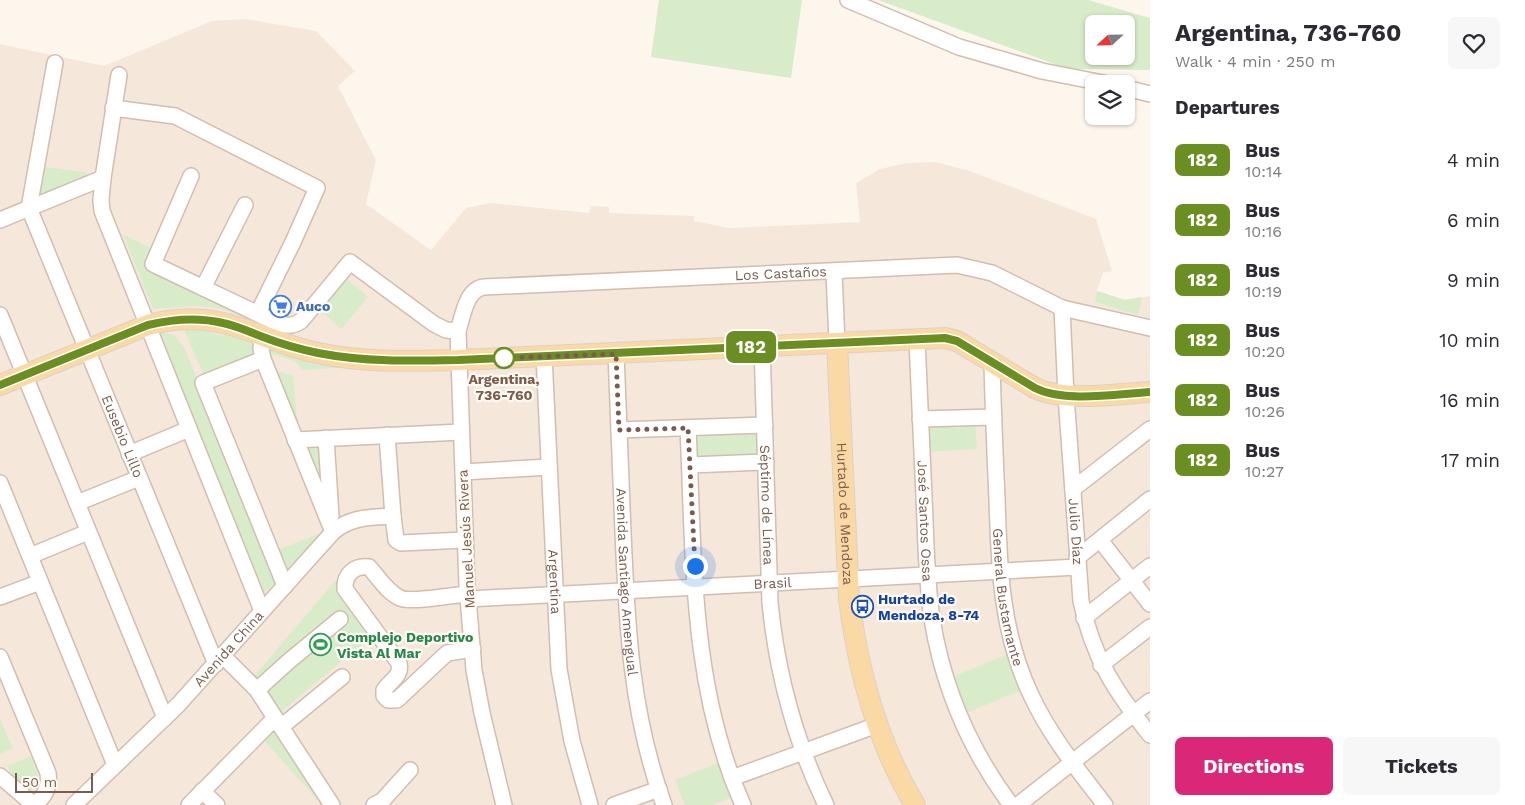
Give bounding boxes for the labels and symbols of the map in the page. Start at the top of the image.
north arrow [1085,15,1135,65]
street label: Los Castaños [735,263,827,283]
supermarket icon: Auco [268,294,292,318]
place label: Auco [296,298,330,314]
line badge: 182 [722,331,780,363]
marker: Argentina, 736-760 [493,347,515,369]
place label: Argentina, 736-760 [468,371,540,403]
street label: Eusebio Lillo [99,393,147,480]
street label: Hurtado de Mendoza [834,442,856,585]
street label: Séptimo de Línea [757,445,777,565]
street label: José Santos Ossa [914,460,936,582]
street label: Manuel Jesús Rivera [454,469,478,609]
street label: Avenida Santiago Amengual [613,487,641,677]
street label: Julio Díaz [1065,498,1086,565]
street label: General Bustamante [990,528,1027,668]
street label: Argentina [545,549,564,615]
your location [683,554,708,579]
street label: Brasil [753,574,793,592]
place label: Hurtado de Mendoza, 8-74 [878,591,979,623]
bus stop icon: Hurtado de Mendoza, 8-74 [850,595,874,619]
street label: Avenida China [190,607,267,690]
place label: Complejo Deportivo Vista Al Mar [337,629,473,661]
sports icon: Complejo Deportivo Vista Al Mar [309,633,333,657]
scale bar [15,770,92,793]

